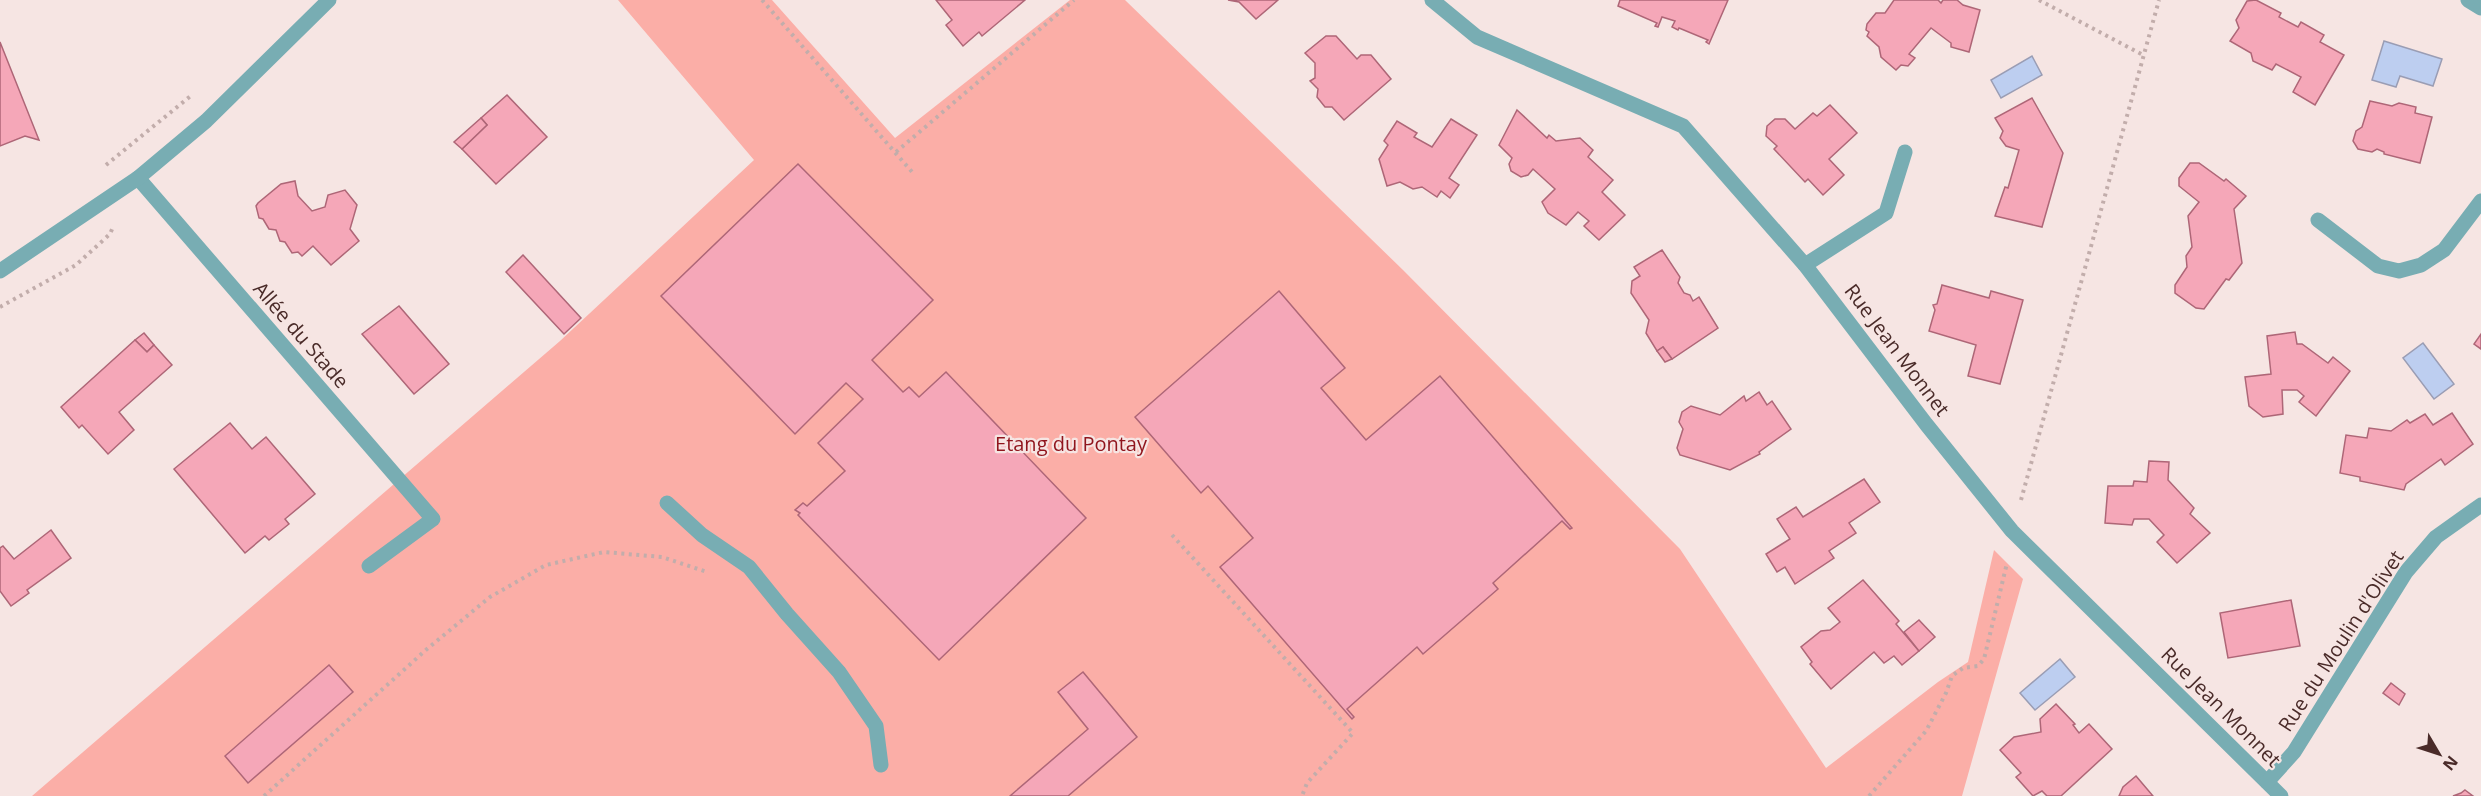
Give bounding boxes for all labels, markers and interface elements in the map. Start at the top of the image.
street label: Allée du Stade [248,276,355,394]
street label: Rue Jean Monnet [1839,278,1956,421]
park label: Etang du Pontay [995,430,1148,457]
street label: Rue du Moulin d'Olivet [2272,545,2409,737]
street label: Rue Jean Monnet [2156,641,2287,772]
north arrow [2409,724,2469,784]
text: N [2438,751,2463,775]

